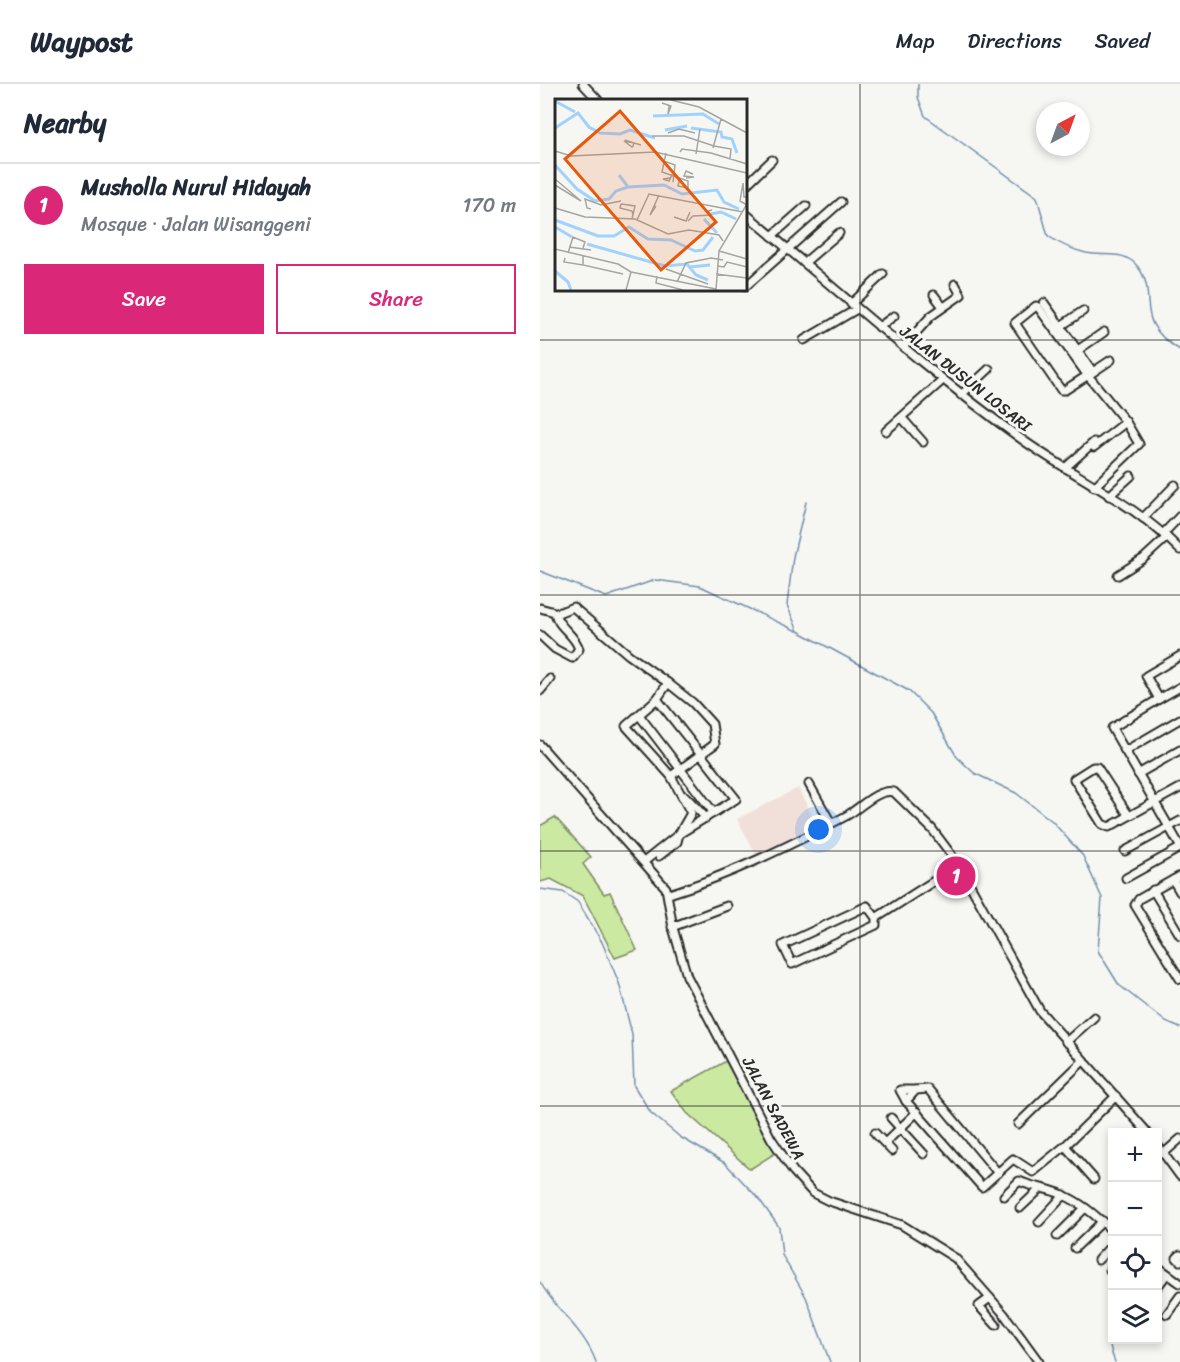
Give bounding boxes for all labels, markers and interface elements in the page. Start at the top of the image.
text: Waypost [30,17,133,66]
text: Map [896,22,934,60]
text: Directions [967,22,1062,60]
text: Saved [1095,22,1150,60]
inset map [555,99,747,291]
text: Nearby [24,100,106,146]
north arrow [1036,102,1090,156]
text: Musholla Nurul Hidayah [81,168,311,207]
text: 1 [39,188,48,223]
text: 170 m [463,188,516,223]
text: Mosque · Jalan Wisanggeni [81,207,311,242]
button: Save [24,264,264,334]
button: Share [276,264,516,334]
street label: JALAN DUSUN LOSARI [893,317,1039,440]
your location [804,815,833,844]
pin: 1 [936,854,976,898]
street label: JALAN SADEWA [734,1051,813,1165]
map controls [1108,1128,1162,1344]
button: + [1108,1128,1162,1182]
button: − [1108,1182,1162,1236]
button: locate [1108,1236,1162,1290]
button: layers [1108,1290,1162,1344]

